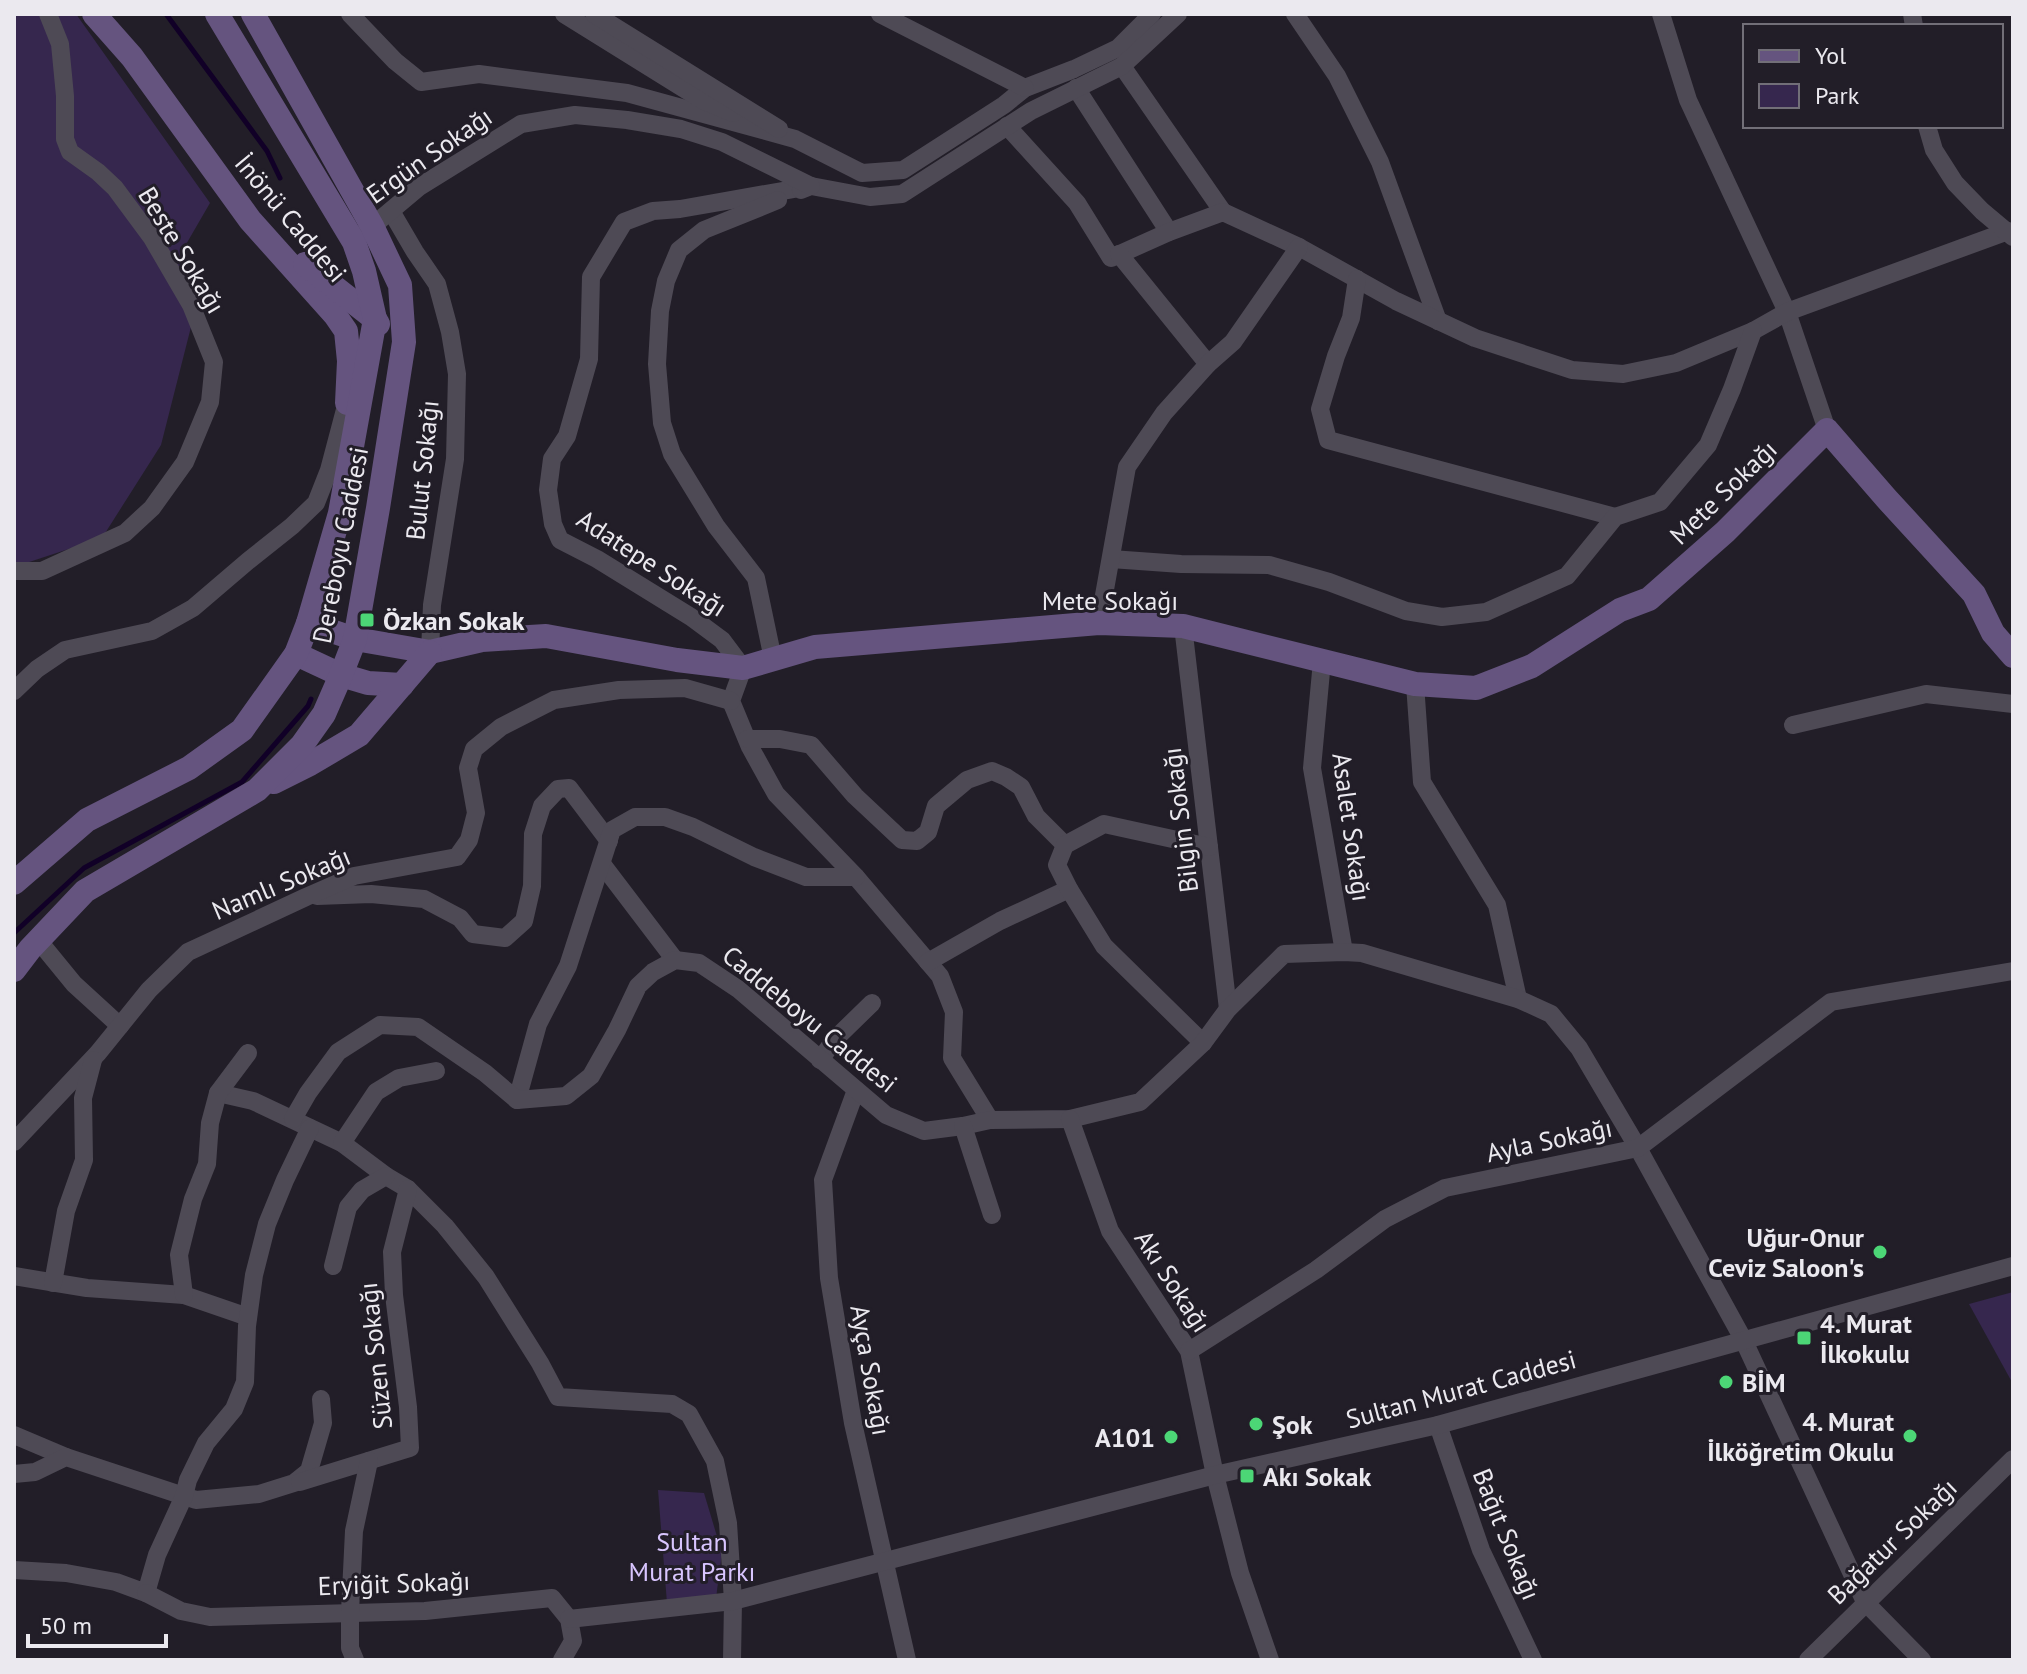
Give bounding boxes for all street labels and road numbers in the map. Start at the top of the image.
street label: Ergün Sokağı [360,100,498,210]
street label: İnönü Caddesi [228,147,354,289]
street label: Beste Sokağı [131,181,233,319]
street label: Bulut Sokağı [398,398,446,542]
street label: Mete Sokağı [1662,433,1784,551]
street label: Dereboyu Caddesi [305,444,375,646]
street label: Adatepe Sokağı [571,502,733,624]
street label: Mete Sokağı [1042,584,1178,617]
street label: Bilgin Sokağı [1155,746,1205,894]
street label: Asalet Sokağı [1325,751,1379,903]
street label: Namlı Sokağı [207,839,355,927]
street label: Caddeboyu Caddesi [716,938,904,1100]
street label: Ayla Sokağı [1483,1111,1615,1169]
street label: Akı Sokağı [1128,1224,1218,1338]
street label: Süzen Sokağı [351,1281,399,1431]
street label: Ayça Sokağı [843,1302,899,1438]
street label: Sultan Murat Caddesi [1342,1342,1580,1436]
street label: Bağıt Sokağı [1466,1463,1548,1605]
street label: Bağatur Sokağı [1820,1471,1964,1611]
street label: Eryiğit Sokağı [317,1564,471,1602]

